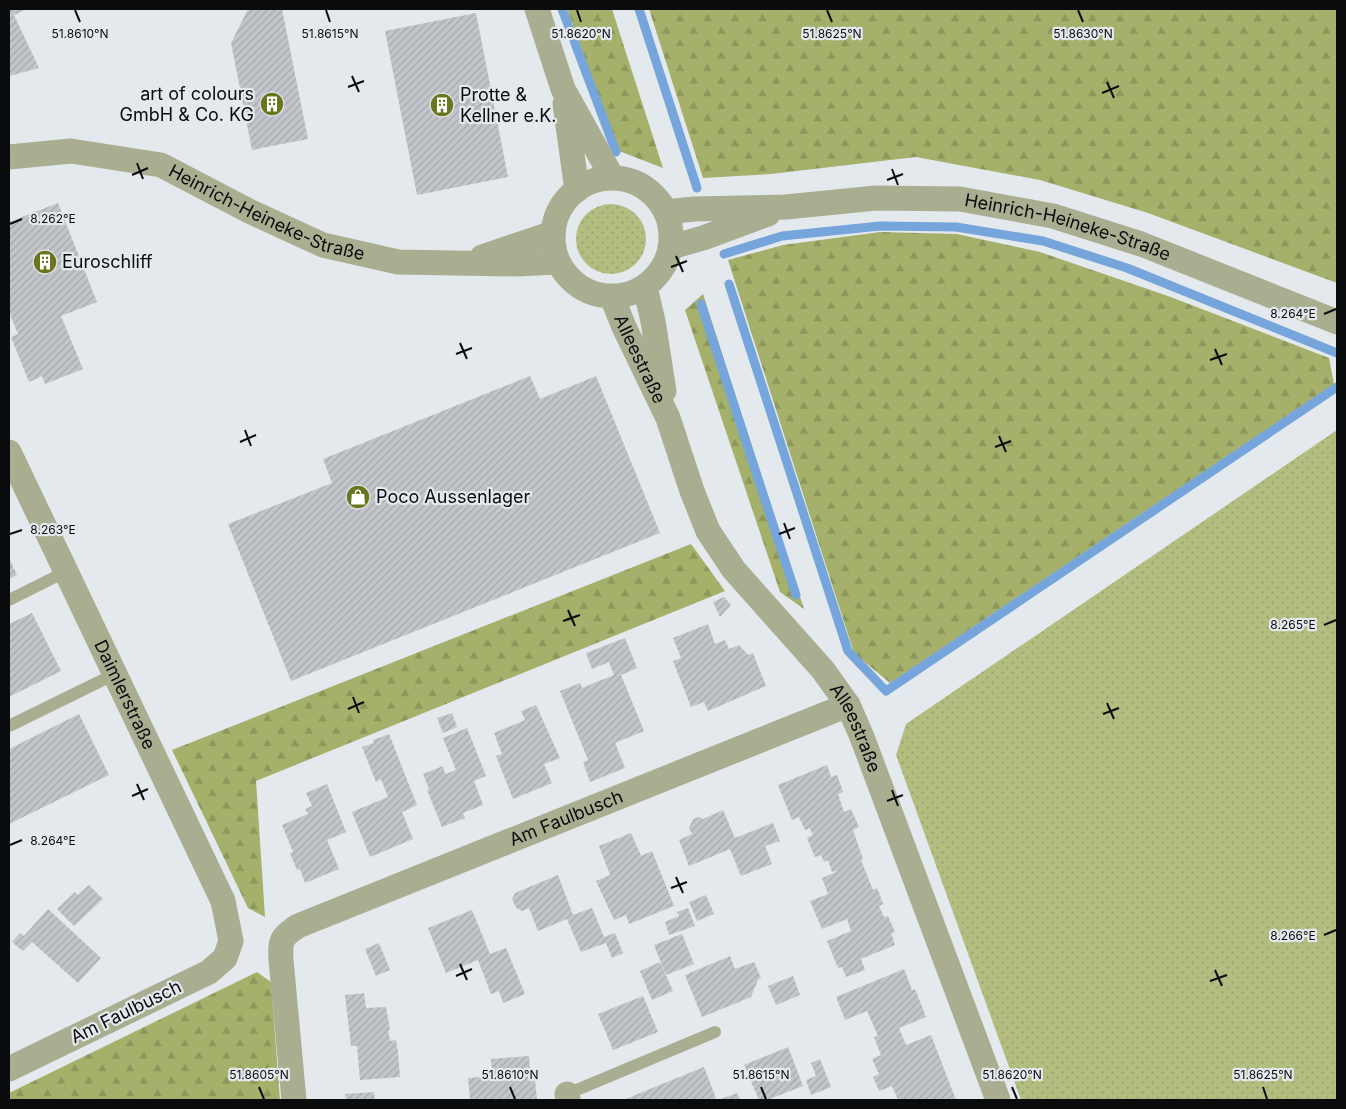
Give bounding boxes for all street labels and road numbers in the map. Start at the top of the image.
street label: Heinrich-Heineke-Straße [165,160,367,264]
street label: Heinrich-Heineke-Straße [963,189,1174,265]
street label: Alleestraße [610,311,670,407]
street label: Daimlerstraße [90,636,160,753]
street label: Alleestraße [826,679,885,775]
street label: Am Faulbusch [506,786,626,850]
street label: Am Faulbusch [67,976,185,1047]

